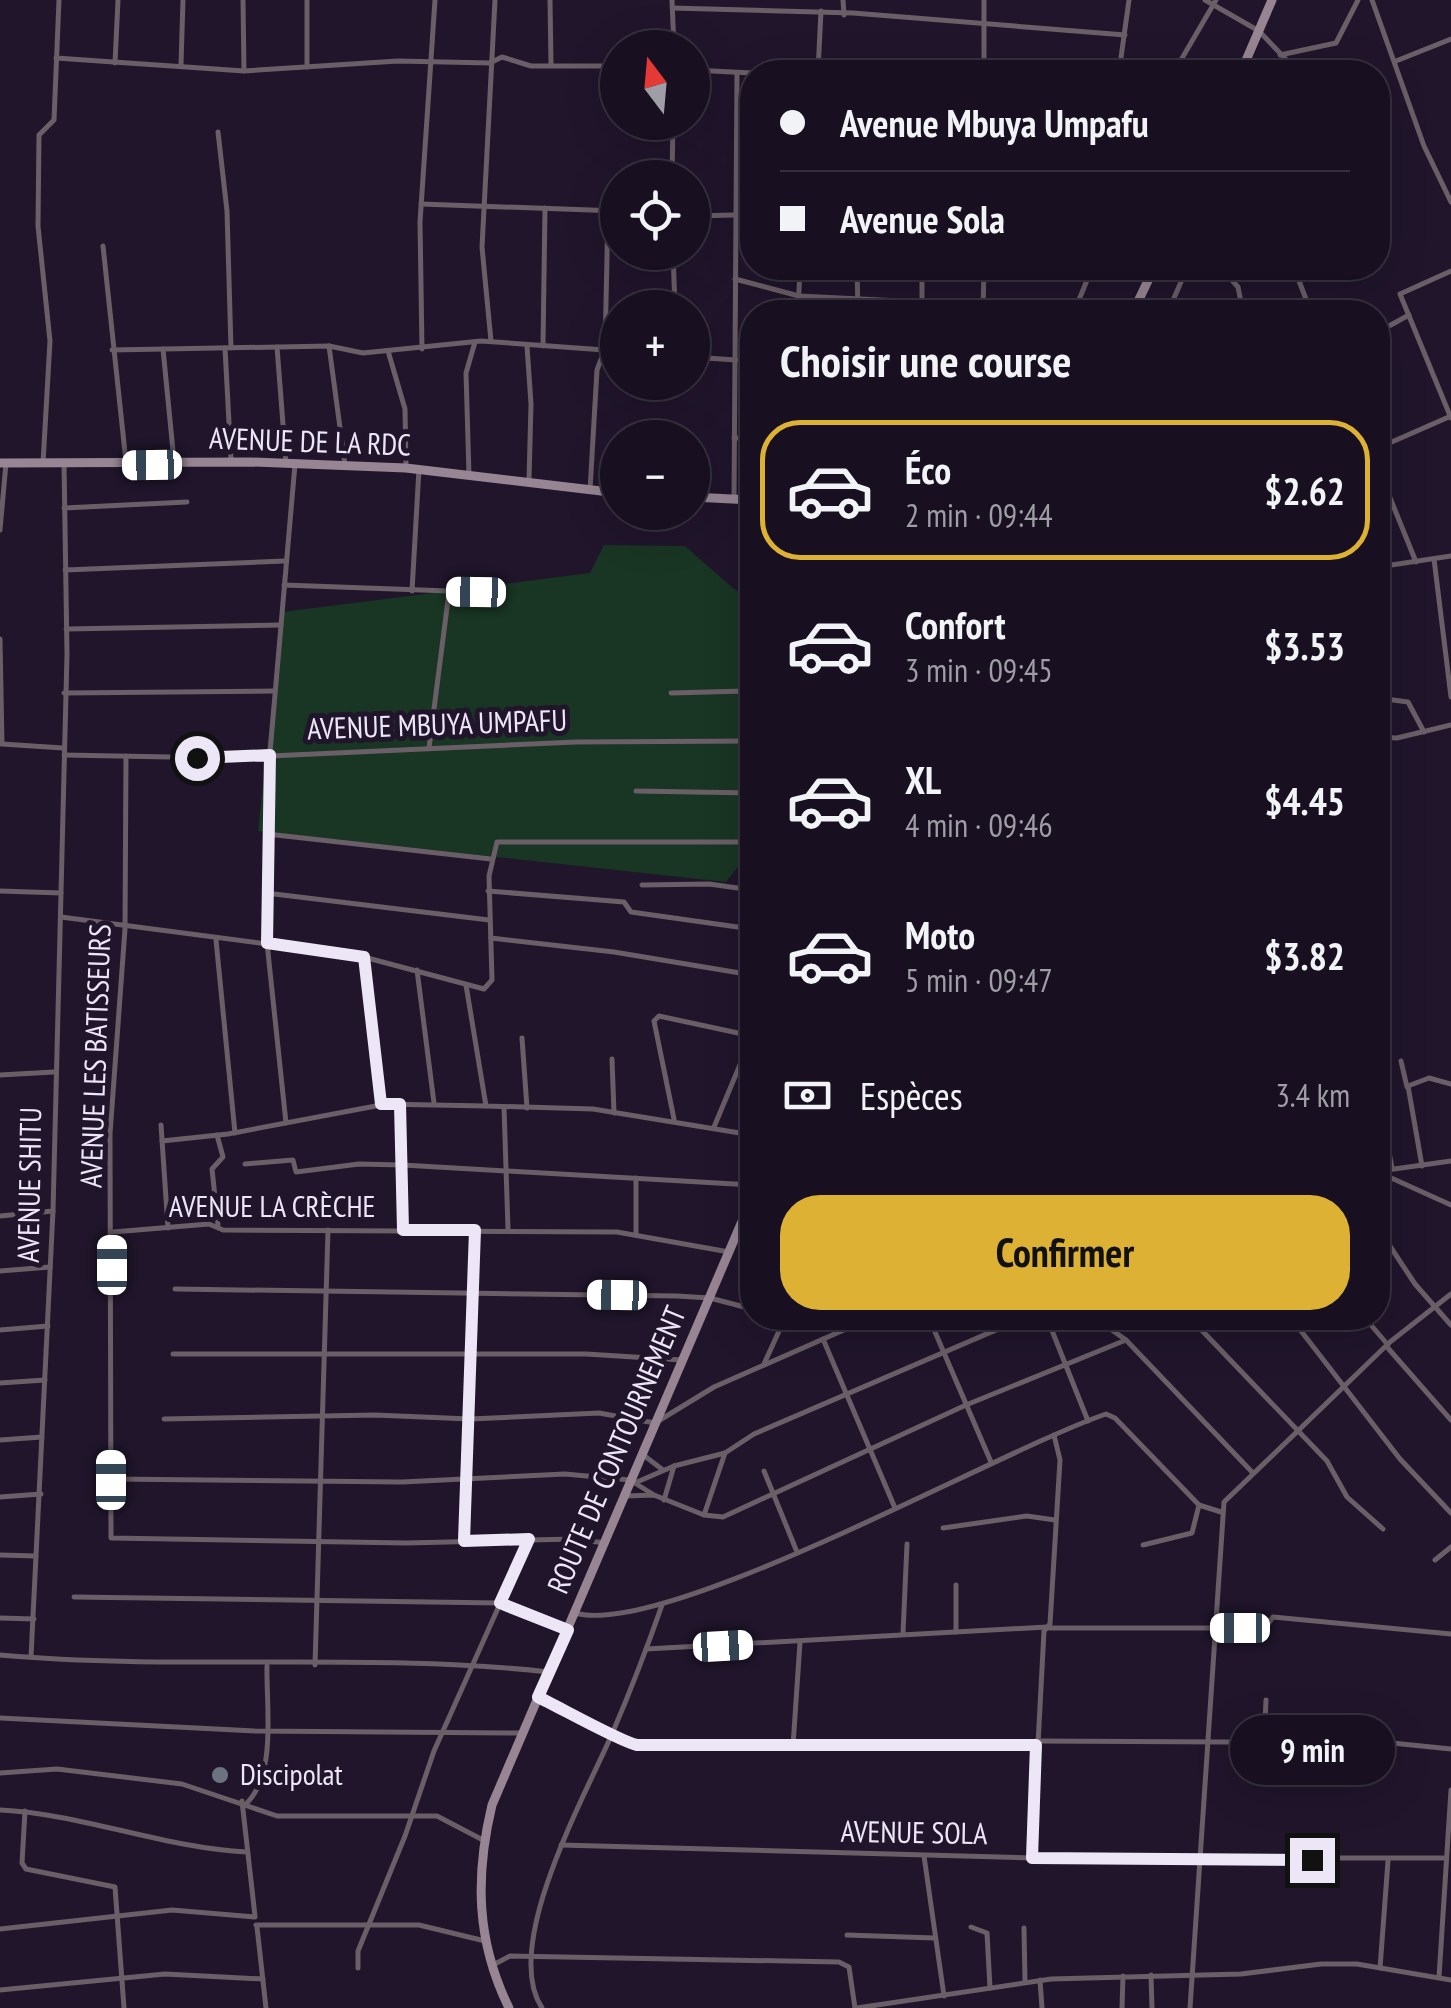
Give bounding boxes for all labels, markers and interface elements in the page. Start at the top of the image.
north arrow [600,30,710,140]
map controls [600,30,710,530]
text: Avenue Mbuya Umpafu [840,98,1149,147]
button: locate [600,160,710,270]
text: Avenue Sola [840,194,1005,243]
button: + [600,290,710,400]
text: Choisir une course [780,331,1071,389]
street label: AVENUE DE LA RDC [209,417,412,464]
button: − [600,420,710,530]
icon: car [785,445,875,535]
text: Éco [905,445,951,494]
car [122,449,182,481]
text: $2.62 [1264,466,1345,515]
text: 2 min · 09:44 [905,494,1053,536]
car [446,576,506,608]
icon: car [785,600,875,690]
text: Confort [905,600,1005,649]
text: $3.53 [1264,621,1345,670]
text: 3 min · 09:45 [905,649,1053,691]
street label: AVENUE MBUYA UMPAFU [306,699,568,748]
route start [175,736,220,781]
icon: car [785,755,875,845]
text: XL [905,755,941,804]
text: $4.45 [1264,776,1345,825]
text: 4 min · 09:46 [905,804,1053,846]
icon: car [785,910,875,1000]
text: Moto [905,910,975,959]
street label: AVENUE LES BATISSEURS [70,923,119,1188]
text: $3.82 [1264,931,1345,980]
text: 5 min · 09:47 [905,959,1053,1001]
icon: cash [780,1068,835,1123]
text: Espèces [860,1071,963,1120]
text: 3.4 km [1275,1074,1350,1116]
street label: AVENUE SHITU [8,1107,49,1263]
street label: AVENUE LA CRÈCHE [169,1186,375,1225]
button: Confirmer [780,1195,1350,1310]
car [97,1235,127,1295]
car [587,1279,647,1311]
street label: ROUTE DE CONTOURNEMENT [537,1300,694,1599]
car [96,1450,126,1510]
car [1210,1613,1270,1643]
car [692,1629,754,1663]
callout: 9 min [1230,1715,1394,1785]
text: 9 min [1280,1729,1345,1771]
place label: Discipolat [240,1754,344,1793]
marker: Discipolat [209,1764,231,1786]
street label: AVENUE SOLA [840,1811,989,1852]
route end [1290,1838,1335,1883]

